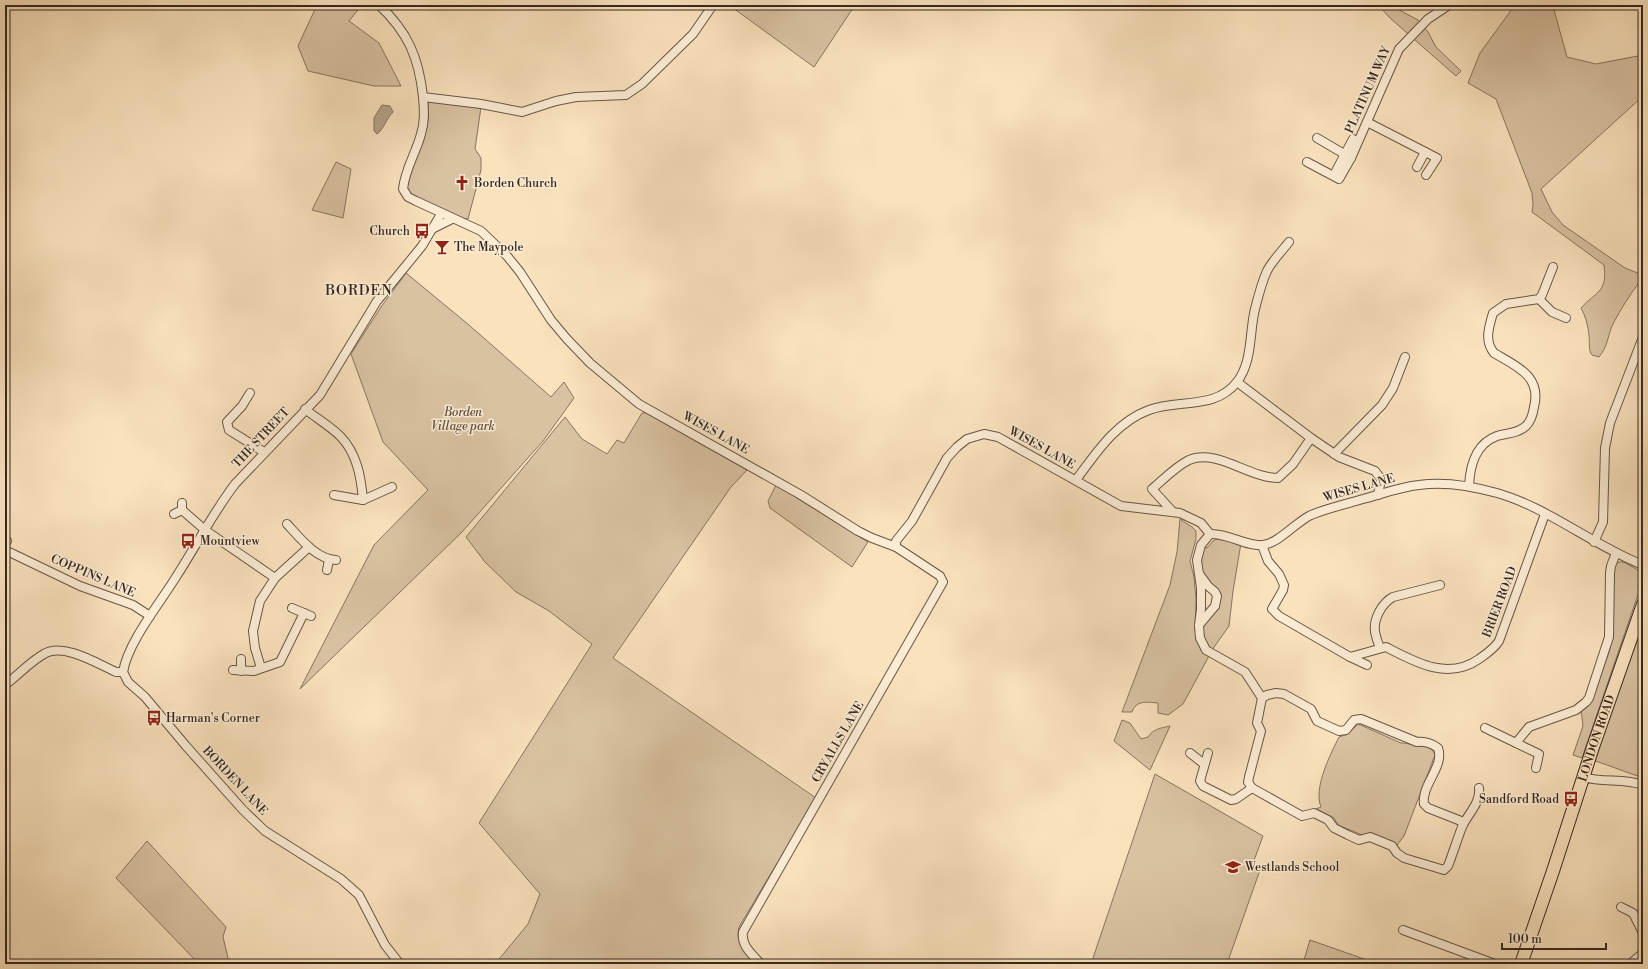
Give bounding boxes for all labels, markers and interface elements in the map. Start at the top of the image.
street label: PLATINUM WAY [1342,43,1394,136]
church icon: Borden Church [453,174,471,192]
place label: Borden Church [473,176,557,191]
bus stop icon: Church [413,222,431,240]
place label: Church [370,224,410,239]
bar icon: The Maypole [433,238,451,256]
place label: The Maypole [454,240,524,255]
district label: BORDEN [324,282,393,300]
street label: THE STREET [229,404,293,471]
park label: Borden Village park [431,405,495,434]
street label: WISES LANE [679,408,752,457]
street label: WISES LANE [1005,423,1078,472]
street label: WISES LANE [1320,471,1397,506]
bus stop icon: Mountview [179,532,197,550]
place label: Mountview [200,534,261,549]
street label: COPPINS LANE [48,551,138,601]
street label: BRIER ROAD [1479,564,1520,641]
street label: LONDON ROAD [1575,693,1618,783]
street label: CRYALLS LANE [809,699,867,785]
bus stop icon: Harman's Corner [145,709,163,727]
place label: Harman's Corner [166,711,260,726]
street label: BORDEN LANE [199,743,271,819]
bus stop icon: Sandford Road [1562,790,1580,808]
place label: Sandford Road [1479,792,1559,807]
school or university icon: Westlands School [1224,858,1242,876]
place label: Westlands School [1244,860,1340,875]
scale bar [1502,925,1606,951]
text: 100 m [1508,932,1542,947]

